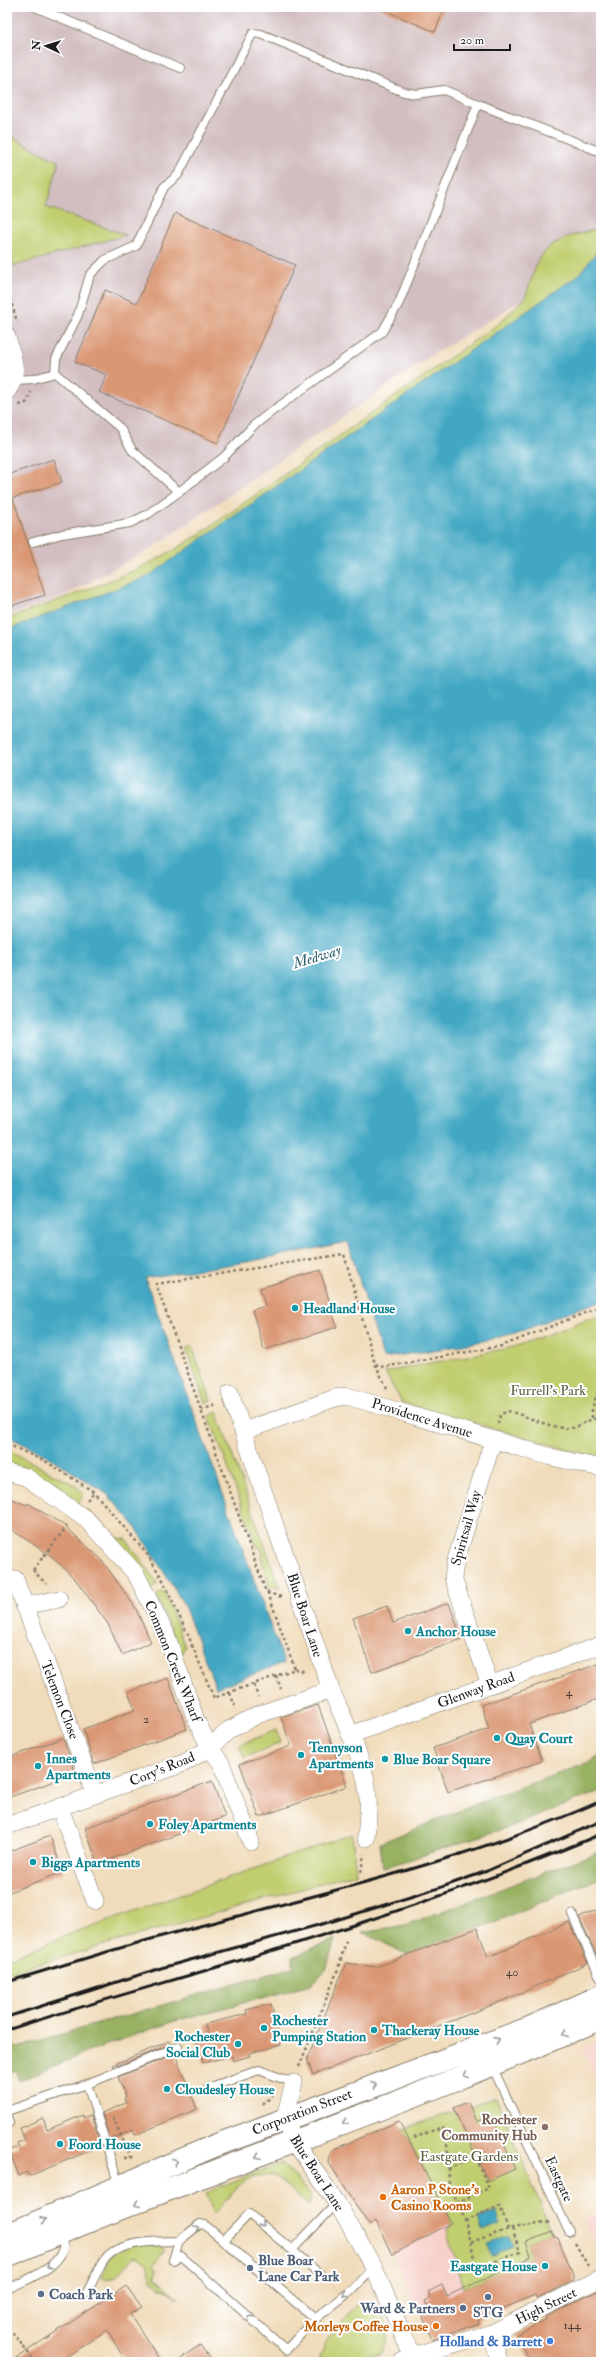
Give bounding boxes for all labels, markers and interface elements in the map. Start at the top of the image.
north arrow [26,26,66,66]
scale bar [454,26,510,52]
text: 20 m [460,33,485,48]
text: N [30,39,43,52]
water label: Medway [290,940,344,974]
place label: Headland House [303,1300,395,1317]
marker: Headland House [290,1303,300,1313]
park label: Furrell's Park [510,1382,586,1399]
street label: Providence Avenue [370,1395,475,1441]
street label: Spiritsail Way [447,1488,486,1568]
street label: Blue Boar Lane [283,1571,327,1659]
street label: Common Creek Wharf [141,1598,206,1726]
place label: Anchor House [415,1623,496,1640]
marker: Anchor House [403,1626,413,1636]
street label: Telemon Close [37,1658,83,1742]
street label: Glenway Road [435,1668,517,1713]
house number: 4 [566,1685,573,1700]
house number: 2 [143,1712,149,1727]
place label: Quay Court [505,1730,573,1748]
marker: Quay Court [492,1733,502,1743]
place label: Tennyson Apartments [308,1739,374,1773]
street label: Cory's Road [127,1748,198,1791]
place label: Innes Apartments [45,1750,111,1784]
marker: Tennyson Apartments [296,1750,306,1760]
place label: Blue Boar Square [393,1751,491,1769]
marker: Blue Boar Square [380,1754,390,1764]
marker: Innes Apartments [33,1761,43,1771]
place label: Foley Apartments [158,1816,256,1834]
marker: Foley Apartments [145,1819,155,1829]
place label: Biggs Apartments [41,1854,140,1872]
marker: Biggs Apartments [28,1857,38,1867]
house number: 40 [506,1965,518,1980]
place label: Rochester Pumping Station [272,2012,367,2046]
place label: Thackeray House [381,2022,479,2040]
marker: Rochester Pumping Station [259,2023,269,2033]
marker: Thackeray House [369,2025,379,2035]
place label: Rochester Social Club [166,2028,231,2061]
one-way arrow [562,2030,569,2038]
one-way arrow [493,2036,500,2045]
marker: Rochester Social Club [233,2039,243,2049]
one-way arrow [462,2071,469,2079]
place label: Cloudesley House [175,2081,275,2099]
one-way arrow [371,2081,378,2089]
marker: Cloudesley House [162,2084,172,2094]
street label: Corporation Street [250,2085,355,2140]
place label: Rochester Community Hub [441,2111,538,2145]
one-way arrow [342,2118,349,2126]
marker: Rochester Community Hub [540,2122,550,2132]
street label: Blue Boar Lane [286,2132,348,2214]
place label: Foord House [68,2136,141,2153]
marker: Foord House [55,2139,65,2149]
park label: Eastgate Gardens [420,2148,518,2165]
one-way arrow [254,2151,261,2159]
street label: Eastgate [541,2154,577,2205]
one-way arrow [170,2159,178,2167]
place label: Aaron P Stone's Casino Rooms [390,2181,479,2214]
marker: Aaron P Stone's Casino Rooms [378,2192,388,2202]
one-way arrow [133,2199,140,2207]
one-way arrow [38,2217,46,2225]
one-way arrow [257,2220,264,2227]
one-way arrow [193,2225,200,2232]
place label: Blue Boar Lane Car Park [258,2252,340,2285]
place label: Eastgate House [450,2258,537,2276]
one-way arrow [47,2261,54,2268]
marker: Eastgate House [540,2261,550,2271]
marker: Blue Boar Lane Car Park [245,2263,255,2273]
street label: High Street [513,2284,580,2328]
place label: Coach Park [49,2286,113,2303]
marker: Coach Park [36,2289,46,2299]
one-way arrow [344,2290,351,2297]
marker: STG [483,2292,493,2302]
place label: Ward & Partners [359,2300,455,2317]
marker: Ward & Partners [458,2303,468,2313]
place label: STG [473,2304,503,2321]
one-way arrow [247,2315,255,2323]
place label: Morleys Coffee House [303,2318,428,2336]
house number: 144 [563,2318,581,2333]
marker: Morleys Coffee House [431,2321,441,2331]
place label: Holland & Barrett [439,2333,542,2350]
marker: Holland & Barrett [545,2336,555,2346]

